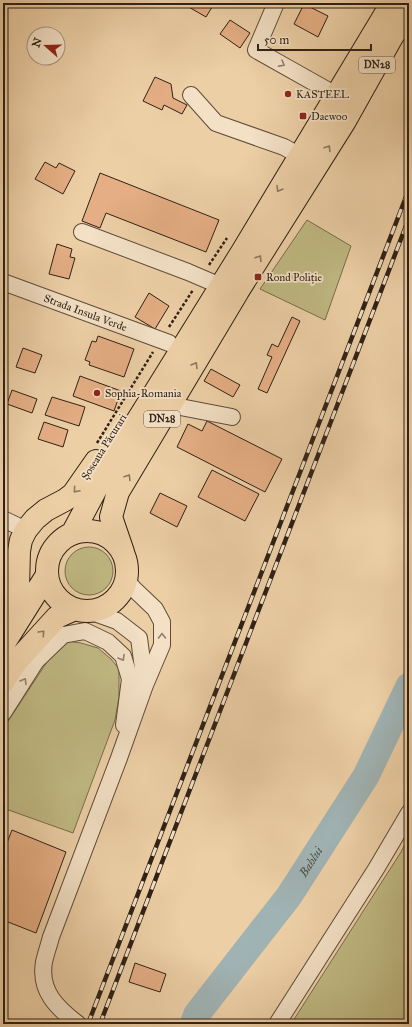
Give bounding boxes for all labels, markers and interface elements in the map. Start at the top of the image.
north arrow [26,26,66,66]
scale bar [258,26,371,52]
text: 50 m [264,33,289,47]
text: N [29,36,45,49]
road number: DN28 [359,57,395,73]
one-way arrow [278,60,286,67]
place label: KASTEEL [296,88,349,101]
marker: KASTEEL [283,89,293,99]
place label: Daewoo [311,110,348,123]
marker: Daewoo [298,111,308,121]
one-way arrow [324,146,331,153]
one-way arrow [277,185,284,192]
one-way arrow [254,255,262,262]
place label: Rond Poliție [266,271,323,284]
marker: Rond Poliție [253,272,263,282]
street label: Strada Insula Verde [42,291,129,334]
one-way arrow [190,362,197,369]
place label: Sophia-Romania [105,387,182,400]
marker: Sophia-Romania [92,388,102,398]
road number: DN28 [144,411,180,427]
street label: Șoseaua Păcurari [79,412,129,482]
one-way arrow [123,474,131,481]
one-way arrow [73,485,80,493]
one-way arrow [38,630,45,638]
one-way arrow [158,633,166,639]
one-way arrow [117,654,125,661]
one-way arrow [20,678,27,685]
water label: Bahlui [296,844,326,880]

